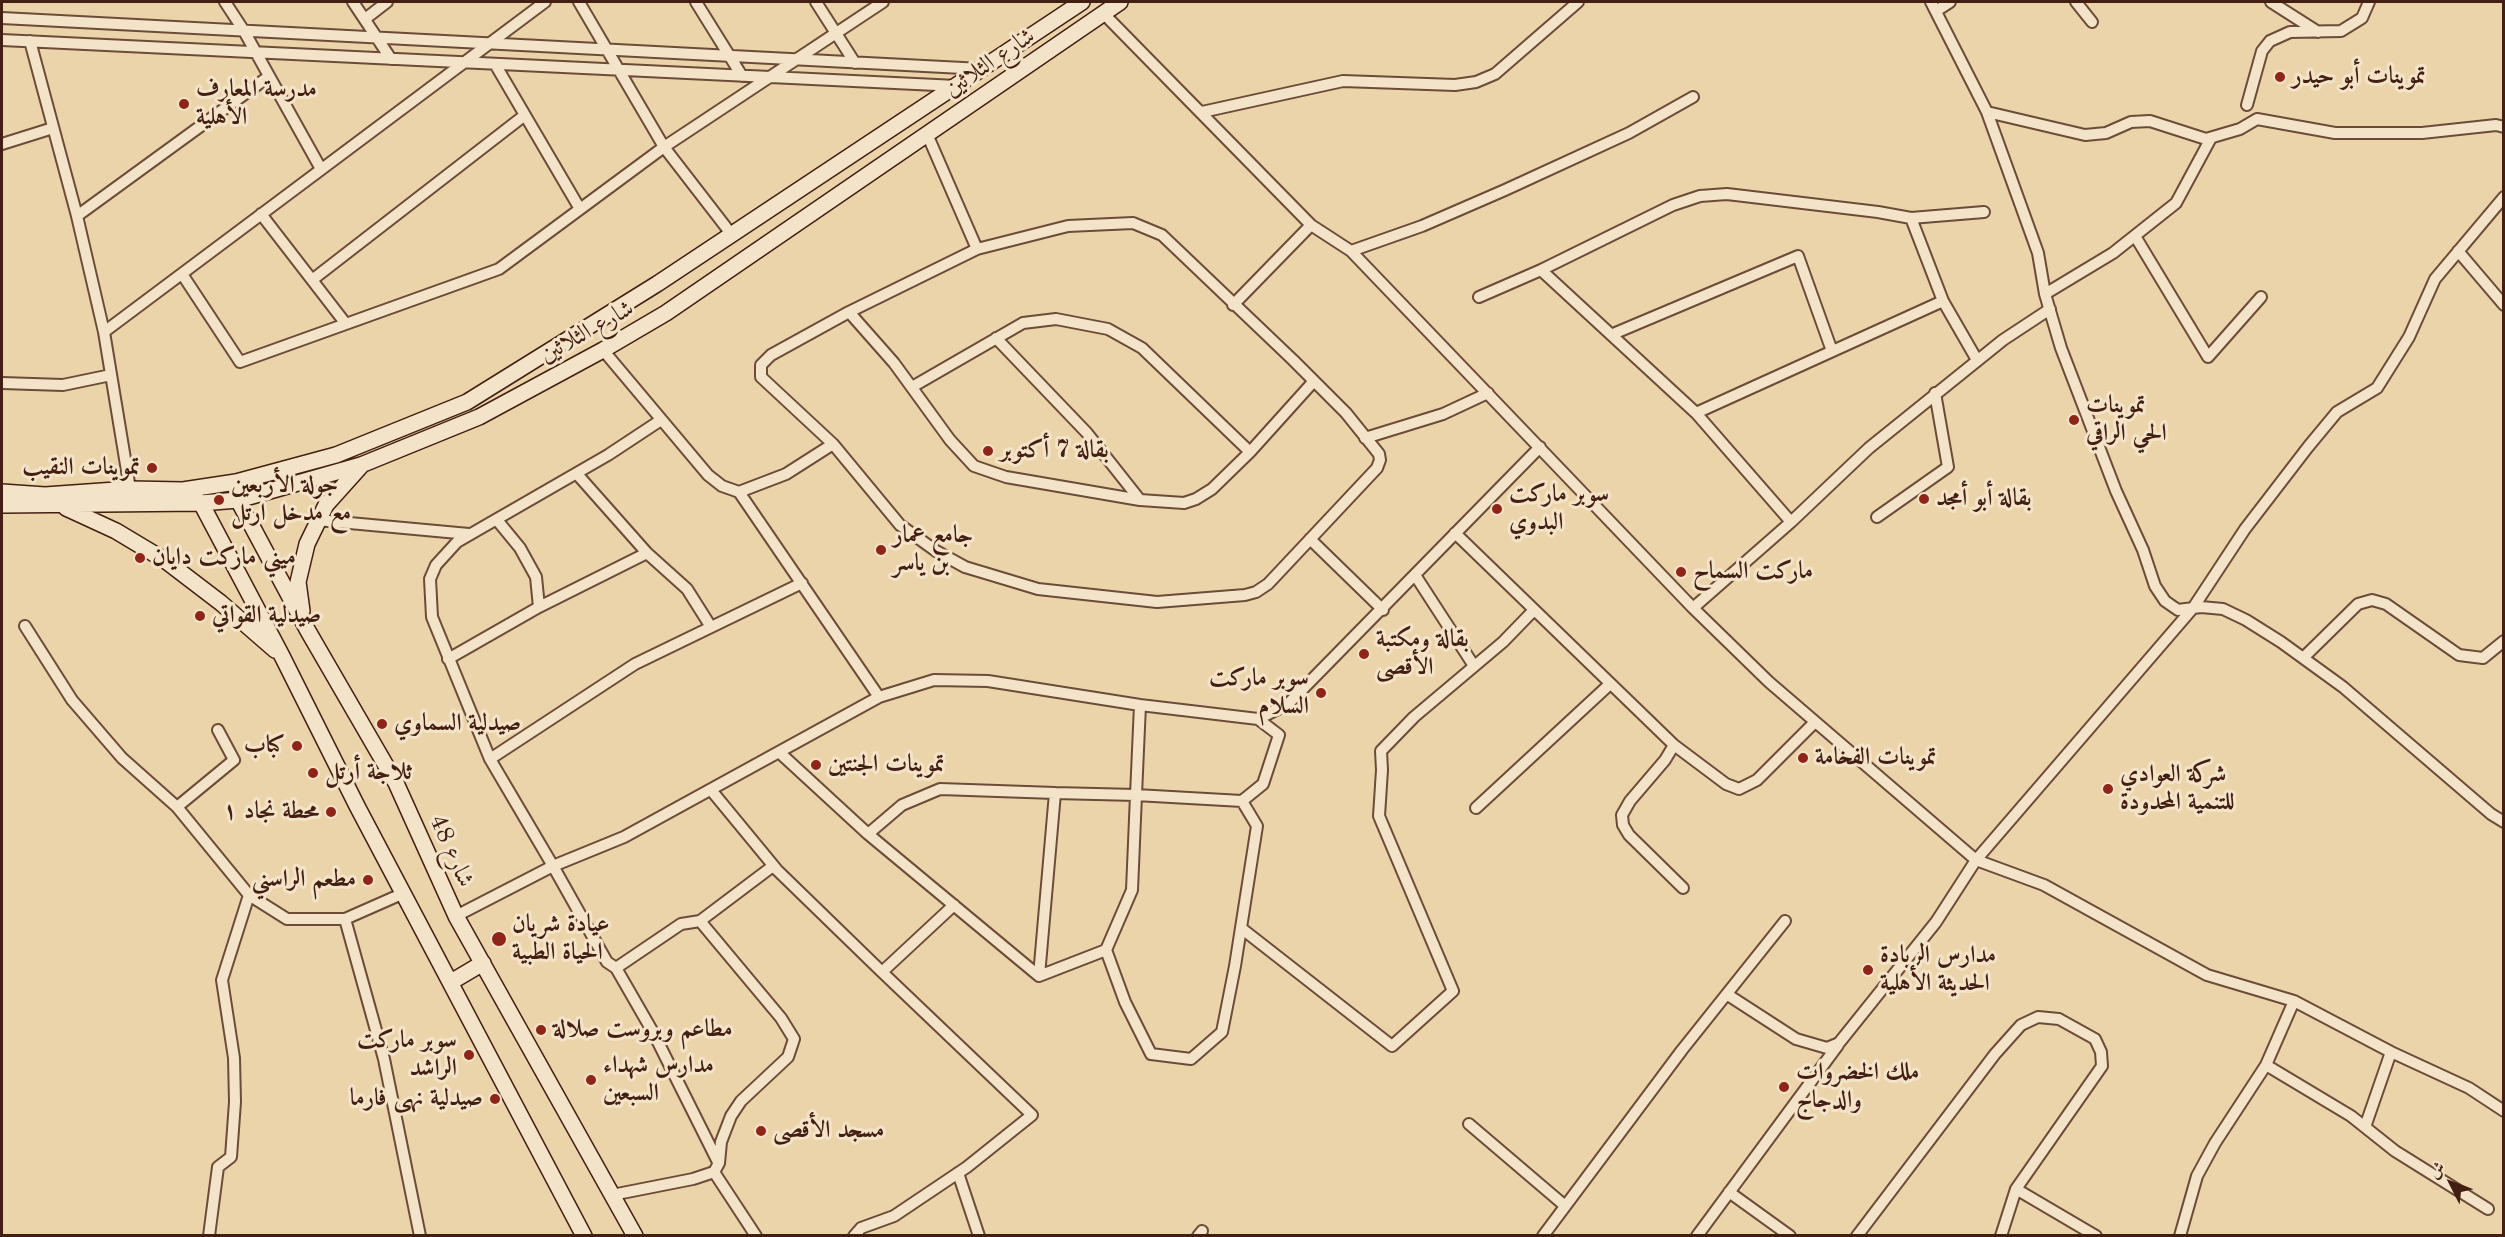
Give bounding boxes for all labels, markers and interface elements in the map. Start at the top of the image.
street label: شارع الثلاثين [939,22,1041,104]
place label: تموينات أبو حيدر [2292,63,2426,91]
marker: تموينات أبو حيدر [2273,70,2287,84]
place label: مدرسة المعارف الأهلية [196,76,317,132]
marker: مدرسة المعارف الأهلية [177,97,191,111]
street label: شارع الثلاثين [535,294,639,370]
place label: تموينات الحي الراقي [2086,392,2167,448]
marker: تموينات الحي الراقي [2067,413,2081,427]
place label: بقالة 7 أكتوبر [1000,437,1109,465]
marker: بقالة 7 أكتوبر [981,444,995,458]
place label: تموينات النقيب [22,454,140,482]
marker: تموينات النقيب [145,461,159,475]
place label: جولة الأربعين مع مدخل ارتل [231,472,351,528]
place label: سوبر ماركت البدوي [1509,481,1609,537]
place label: بقالة أبو أمجد [1936,485,2032,513]
marker: بقالة أبو أمجد [1917,492,1931,506]
marker: جولة الأربعين مع مدخل ارتل [212,493,226,507]
marker: سوبر ماركت البدوي [1490,502,1504,516]
place label: جامع عمار بن ياسر [893,522,973,578]
marker: جامع عمار بن ياسر [874,543,888,557]
place label: ميني ماركت دايان [152,544,296,572]
marker: ميني ماركت دايان [133,551,147,565]
place label: ماركت السماح [1693,558,1813,586]
marker: ماركت السماح [1674,565,1688,579]
place label: صيدلية القواتي [212,602,321,630]
marker: صيدلية القواتي [193,609,207,623]
place label: بقالة ومكتبة الأقصى [1376,626,1469,682]
marker: بقالة ومكتبة الأقصى [1357,647,1371,661]
place label: سوبر ماركت السلام [1209,665,1309,721]
marker: سوبر ماركت السلام [1314,686,1328,700]
place label: صيدلية السماوي [394,710,521,738]
marker: صيدلية السماوي [375,717,389,731]
place label: كباب [244,732,285,760]
marker: كباب [290,739,304,753]
place label: تموينات الفخامة [1815,744,1937,772]
place label: تموينات الجنتين [828,751,945,779]
marker: تموينات الفخامة [1796,751,1810,765]
marker: تموينات الجنتين [809,758,823,772]
place label: ثلاجة أرتل [325,759,412,787]
place label: شركة العوادي للتنمية المحدودة [2120,761,2234,817]
marker: ثلاجة أرتل [306,766,320,780]
marker: شركة العوادي للتنمية المحدودة [2101,782,2115,796]
place label: محطة نجاد ١ [223,798,319,826]
marker: محطة نجاد ١ [324,805,338,819]
street label: شارع 48 [422,810,480,892]
place label: مطعم الراسني [252,866,356,894]
marker: مطعم الراسني [361,873,375,887]
place label: عيادة شريان الحياة الطبية [512,911,609,967]
marker: عيادة شريان الحياة الطبية [490,930,508,948]
place label: مدارس الريادة الحديثة الأهلية [1880,942,1996,998]
marker: مدارس الريادة الحديثة الأهلية [1861,963,1875,977]
place label: مطاعم وبروست صلالة [553,1016,732,1044]
marker: مطاعم وبروست صلالة [534,1023,548,1037]
place label: سوبر ماركت الراشد [357,1027,457,1083]
marker: سوبر ماركت الراشد [462,1048,476,1062]
place label: مدارس شهداء السبعين [603,1052,714,1108]
place label: ملك الخضروات والدجاج [1796,1059,1919,1115]
marker: مدارس شهداء السبعين [584,1073,598,1087]
marker: ملك الخضروات والدجاج [1777,1080,1791,1094]
place label: صيدلية نهى فارما [350,1085,483,1113]
marker: صيدلية نهى فارما [488,1092,502,1106]
place label: مسجد الأقصى [773,1117,884,1145]
marker: مسجد الأقصى [754,1124,768,1138]
north arrow [2421,1153,2481,1213]
text: ش [2426,1160,2449,1182]

